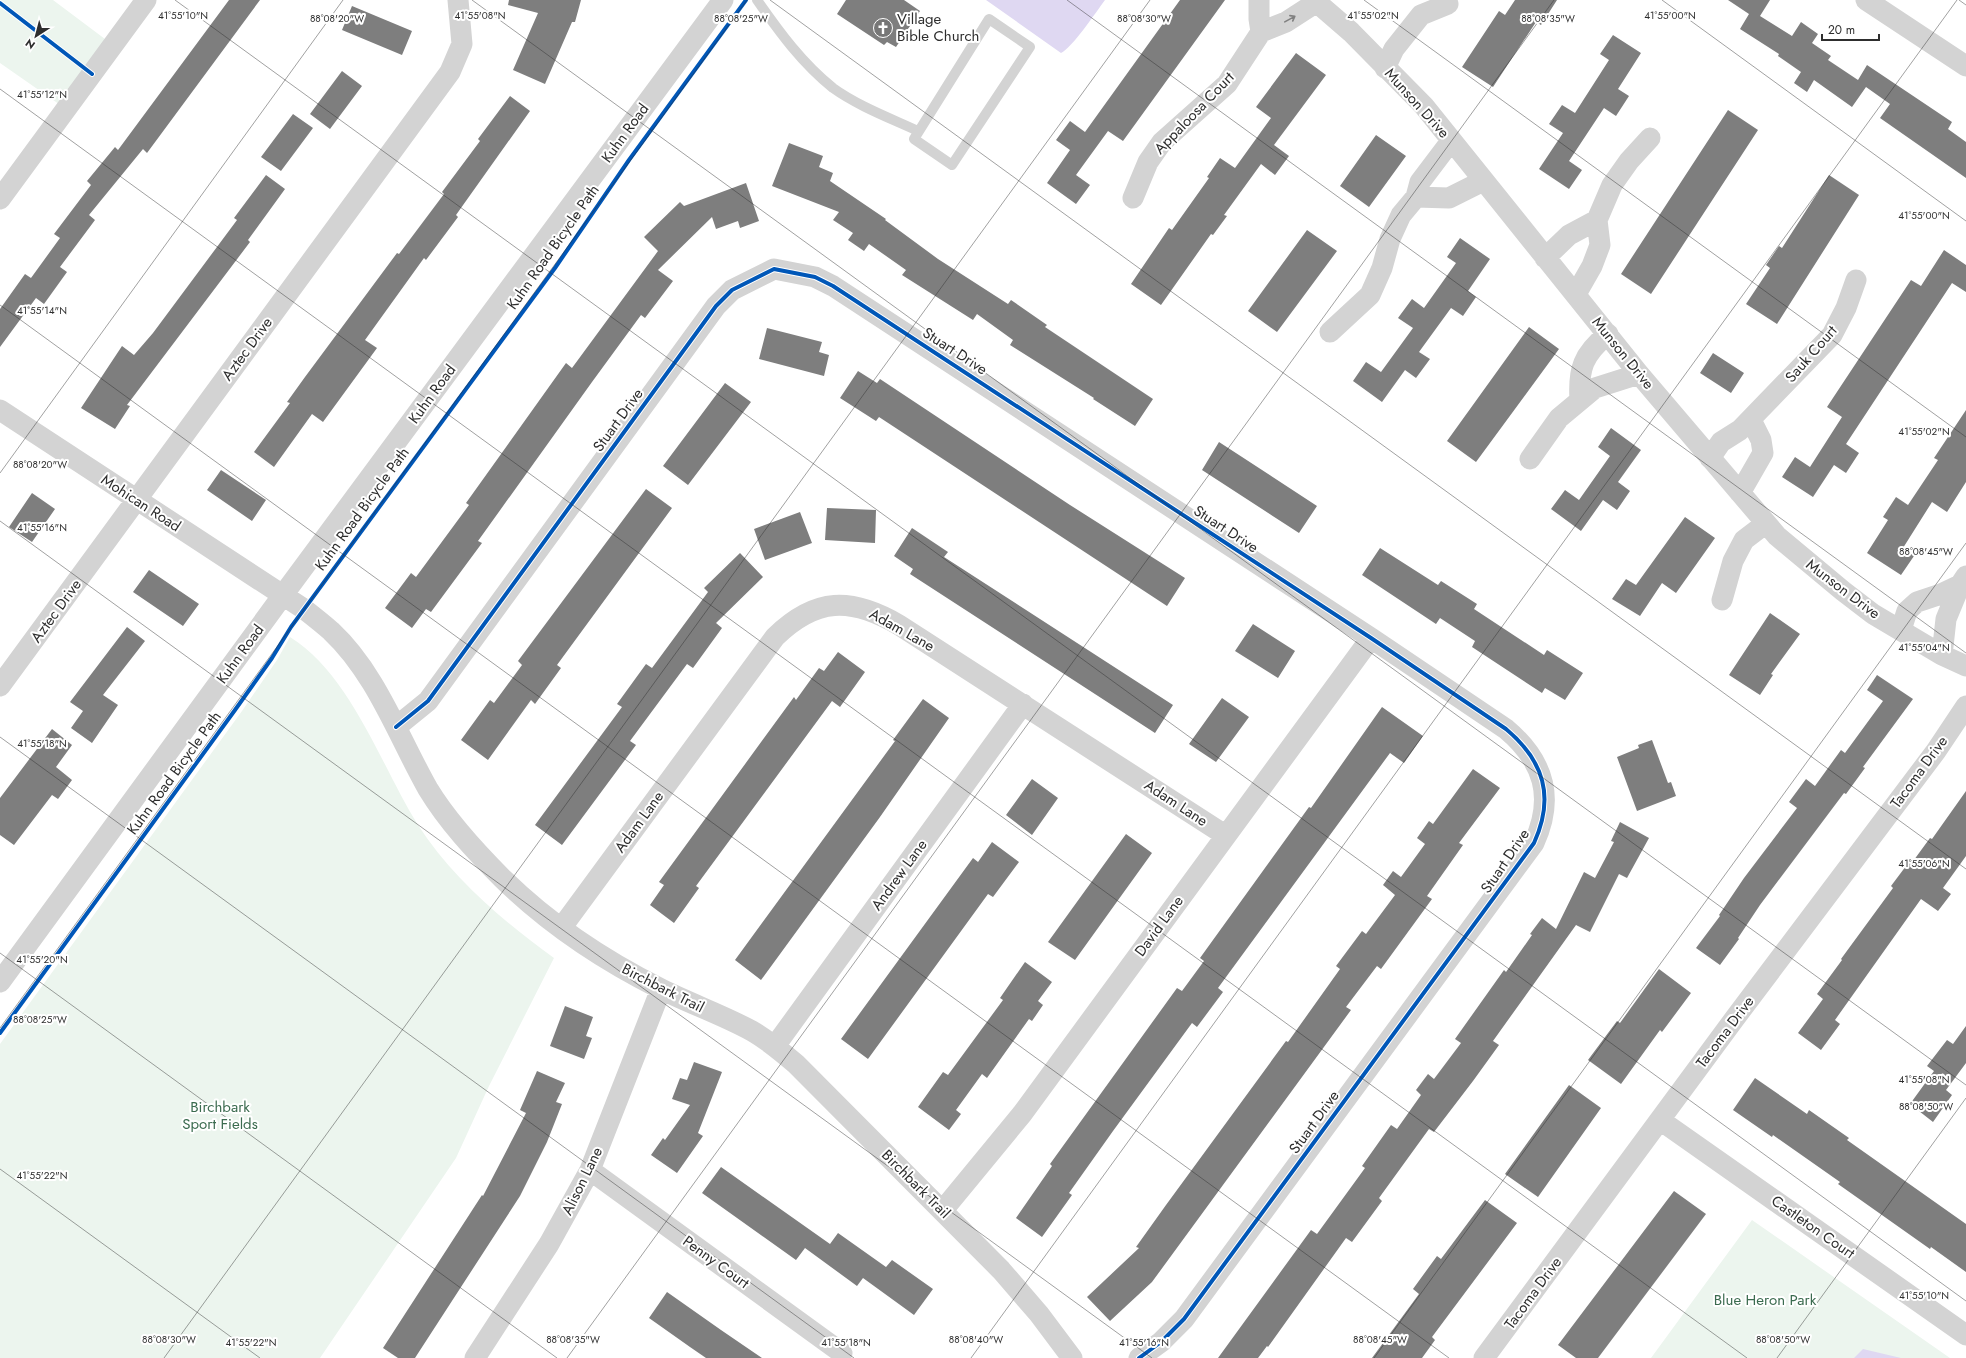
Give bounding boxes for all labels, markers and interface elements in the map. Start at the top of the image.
text: 41°55'10"N [158,8,208,23]
text: 41°55'08"N [454,8,506,23]
place label: Village Bible Church [897,8,980,47]
text: 41°55'02"N [1347,8,1399,23]
text: 41°55'00"N [1644,8,1696,23]
text: 88°08'20"W [310,11,364,26]
text: 88°08'25"W [714,11,768,26]
text: 88°08'30"W [1117,11,1171,26]
text: 88°08'35"W [1521,11,1575,26]
one-way arrow [1284,15,1296,23]
north arrow [16,16,56,56]
scale bar [1822,16,1879,42]
church icon: Village Bible Church [872,17,894,39]
text: 20 m [1828,21,1855,39]
text: N [22,35,38,53]
street label: Munson Drive [1379,63,1455,143]
street label: Appaloosa Court [1149,67,1239,159]
text: 41°55'12"N [17,87,67,102]
street label: Kuhn Road [596,99,654,167]
street label: Kuhn Road Bicycle Path [502,180,604,314]
text: 41°55'00"N [1898,208,1950,223]
text: 41°55'14"N [17,303,67,318]
street label: Aztec Drive [216,312,278,385]
street label: Munson Drive [1587,312,1659,394]
street label: Sauk Court [1780,320,1842,387]
street label: Stuart Drive [918,322,992,380]
street label: Kuhn Road [403,360,461,428]
street label: Stuart Drive [587,384,649,456]
text: 41°55'02"N [1898,424,1950,439]
street label: Kuhn Road Bicycle Path [310,443,414,575]
text: 88°08'20"W [13,457,67,472]
street label: Mohican Road [97,469,185,537]
street label: Stuart Drive [1189,500,1263,558]
text: 41°55'16"N [17,520,67,535]
text: 88°08'45"W [1899,544,1953,559]
street label: Munson Drive [1801,554,1885,624]
street label: Aztec Drive [25,574,87,647]
street label: Adam Lane [865,603,939,657]
street label: Kuhn Road [211,620,269,688]
text: 41°55'04"N [1898,640,1950,655]
street label: Kuhn Road Bicycle Path [122,707,226,839]
street label: Tacoma Drive [1885,731,1953,813]
text: 41°55'18"N [17,736,67,751]
street label: Adam Lane [1140,774,1212,832]
street label: Adam Lane [609,786,669,857]
street label: Stuart Drive [1475,824,1535,898]
street label: Andrew Lane [866,835,932,915]
text: 41°55'06"N [1898,856,1950,871]
street label: David Lane [1129,891,1189,961]
text: 41°55'20"N [16,952,68,967]
street label: Birchbark Trail [618,958,708,1018]
street label: Tacoma Drive [1691,991,1759,1072]
text: 88°08'25"W [13,1012,67,1027]
text: 41°55'08"N [1898,1072,1950,1087]
street label: Stuart Drive [1283,1086,1345,1158]
park label: Birchbark Sport Fields [182,1096,258,1135]
text: 88°08'50"W [1899,1099,1953,1114]
street label: Alison Lane [556,1143,608,1219]
street label: Birchbark Trail [876,1144,956,1224]
text: 41°55'22"N [16,1168,68,1183]
street label: Castleton Court [1767,1190,1860,1264]
street label: Penny Court [678,1230,754,1294]
street label: Tacoma Drive [1499,1252,1567,1334]
text: 41°55'10"N [1899,1288,1949,1303]
park label: Blue Heron Park [1714,1289,1817,1311]
text: 88°08'30"W [142,1332,196,1347]
text: 88°08'35"W [546,1332,600,1347]
text: 88°08'40"W [949,1332,1003,1347]
text: 88°08'45"W [1353,1332,1407,1347]
text: 88°08'50"W [1756,1332,1810,1347]
text: 41°55'22"N [225,1335,277,1350]
text: 41°55'18"N [821,1335,871,1350]
text: 41°55'16"N [1119,1335,1169,1350]

